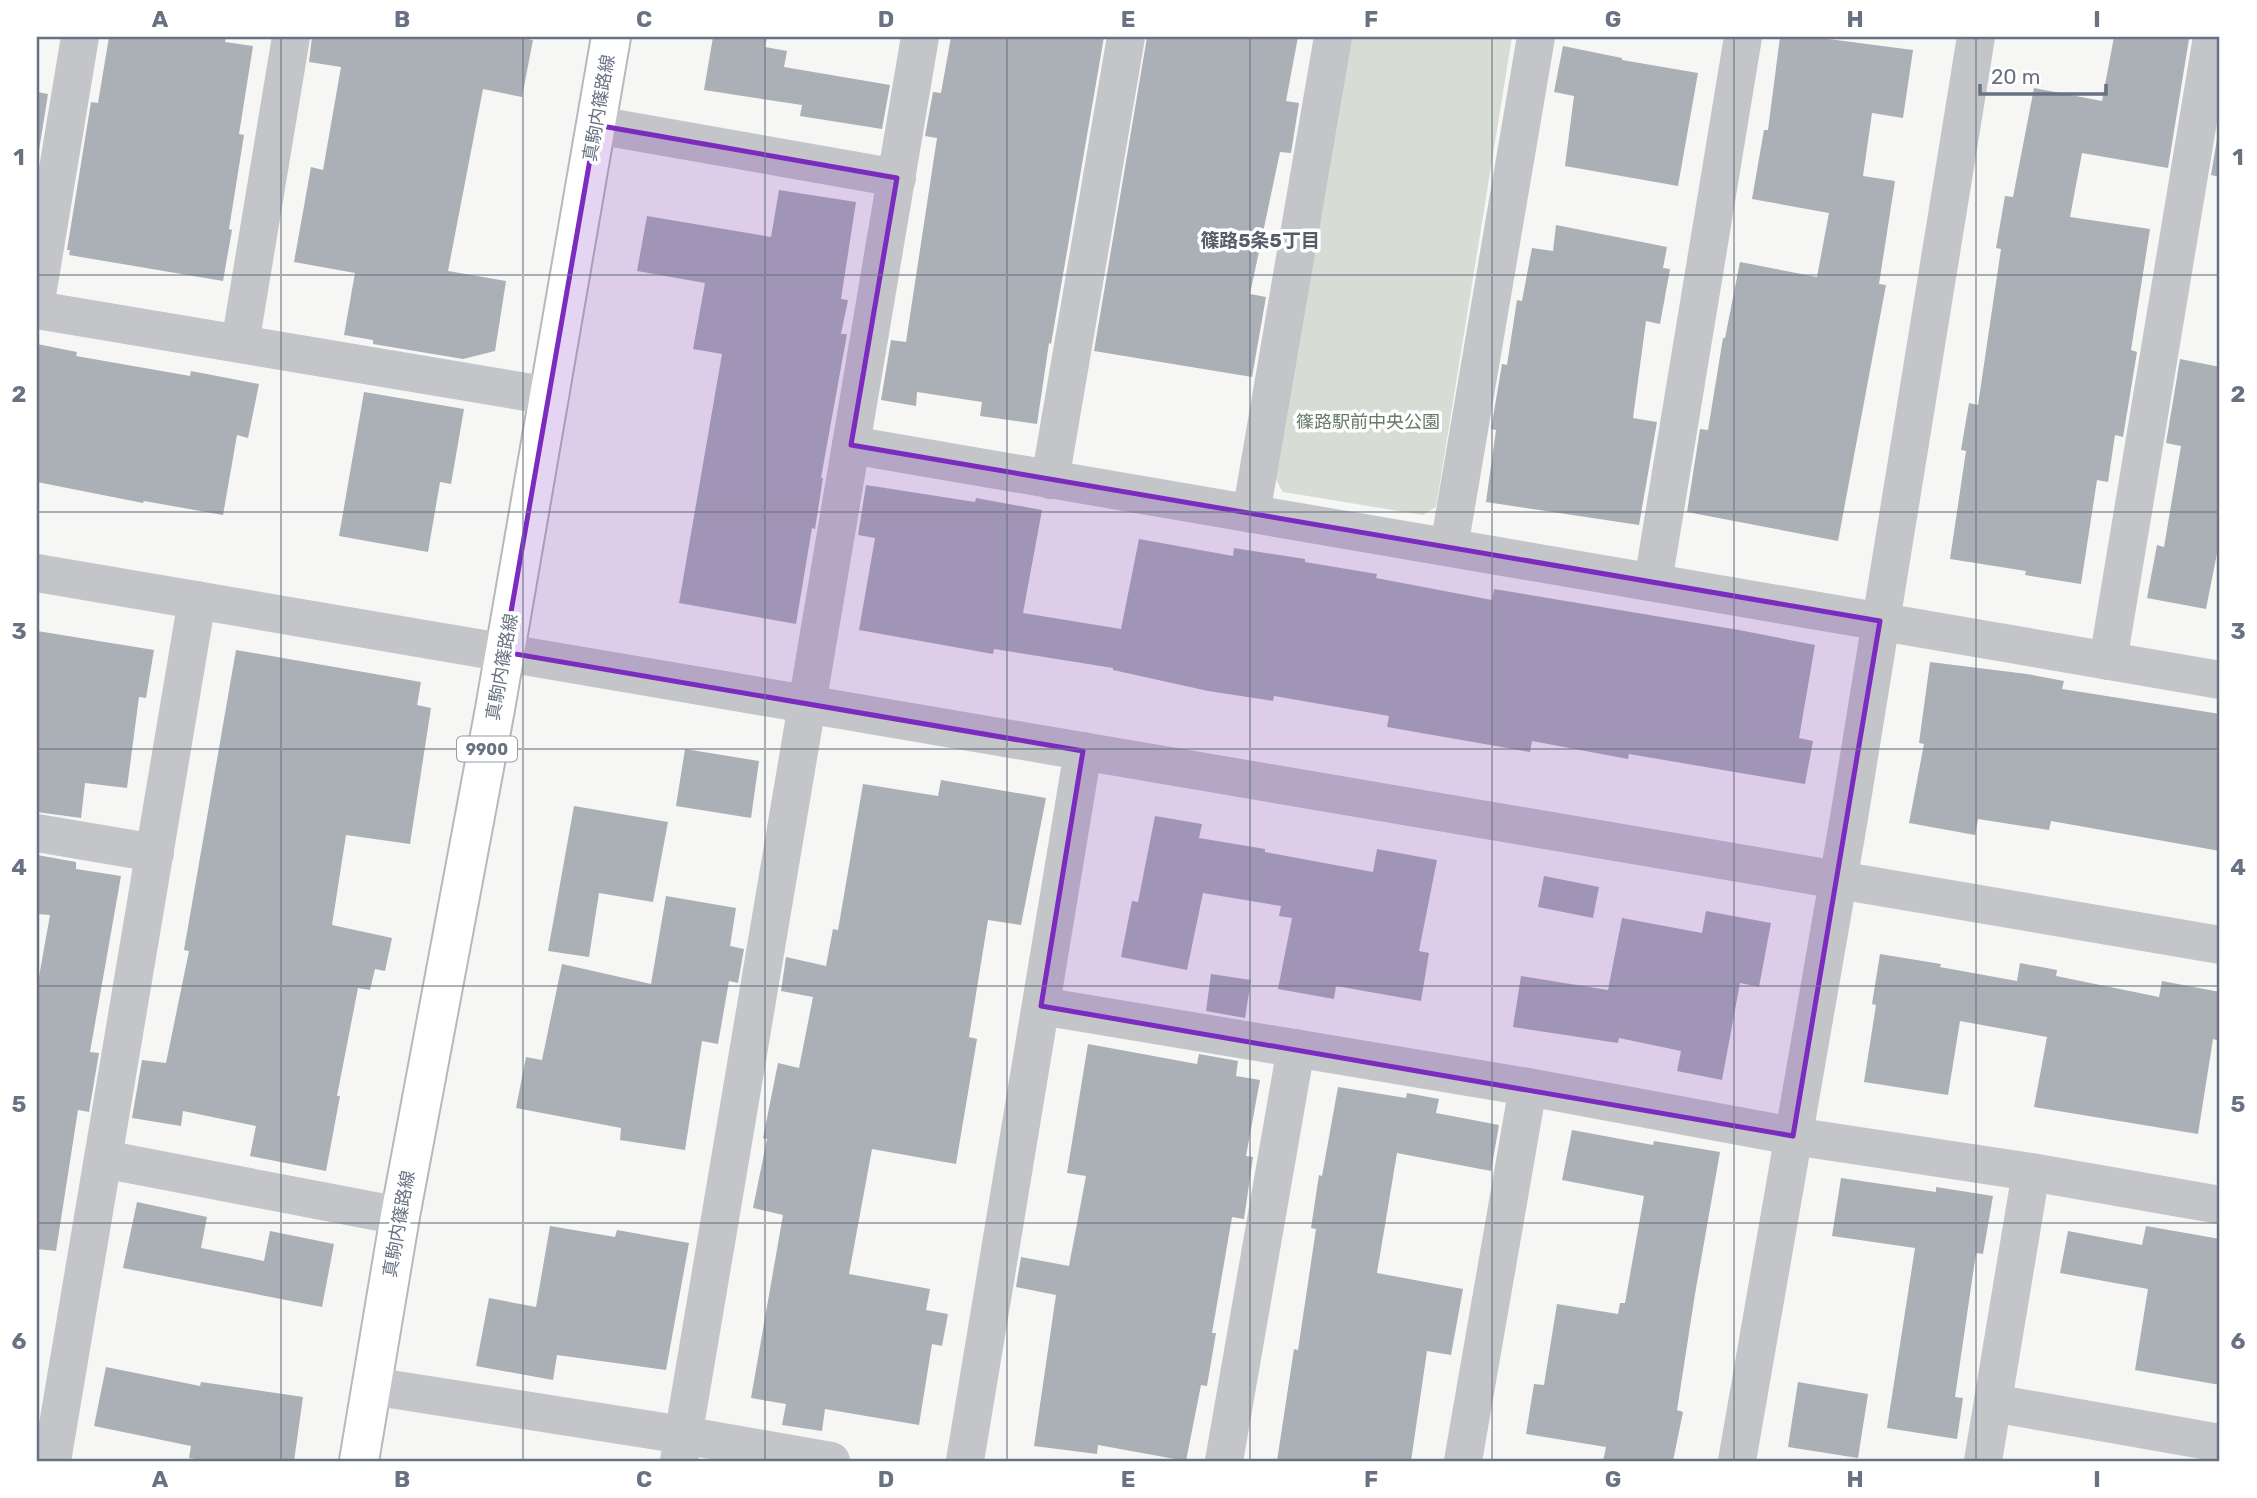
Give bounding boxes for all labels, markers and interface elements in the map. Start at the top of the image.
text: A [152,5,169,33]
text: B [394,5,410,33]
text: C [636,5,652,33]
text: D [878,5,894,33]
text: E [1121,5,1135,33]
text: F [1364,5,1378,33]
text: G [1605,5,1621,33]
text: H [1846,5,1864,33]
text: I [2093,5,2101,33]
scale bar [1980,52,2106,96]
street label: 真駒内篠路線 [579,53,619,163]
text: 20 m [1991,64,2040,89]
text: 1 [13,143,25,171]
text: 1 [2232,143,2244,171]
district label: 篠路5条5丁目 [1200,229,1320,252]
text: 2 [12,380,26,408]
text: 2 [2231,380,2245,408]
park label: 篠路駅前中央公園 [1296,411,1440,433]
street label: 真駒内篠路線 [482,612,522,722]
text: 3 [11,617,27,645]
text: 3 [2230,617,2246,645]
road number: 9900 [457,736,517,762]
text: 4 [11,853,27,881]
text: 4 [2230,853,2246,881]
text: 5 [12,1090,27,1118]
text: 5 [2231,1090,2246,1118]
street label: 真駒内篠路線 [379,1169,419,1279]
text: 6 [12,1327,27,1355]
text: 6 [2231,1327,2246,1355]
text: A [152,1465,169,1493]
text: B [394,1465,410,1493]
text: C [636,1465,652,1493]
text: D [878,1465,894,1493]
text: E [1121,1465,1135,1493]
text: F [1364,1465,1378,1493]
text: G [1605,1465,1621,1493]
text: H [1846,1465,1864,1493]
text: I [2093,1465,2101,1493]

